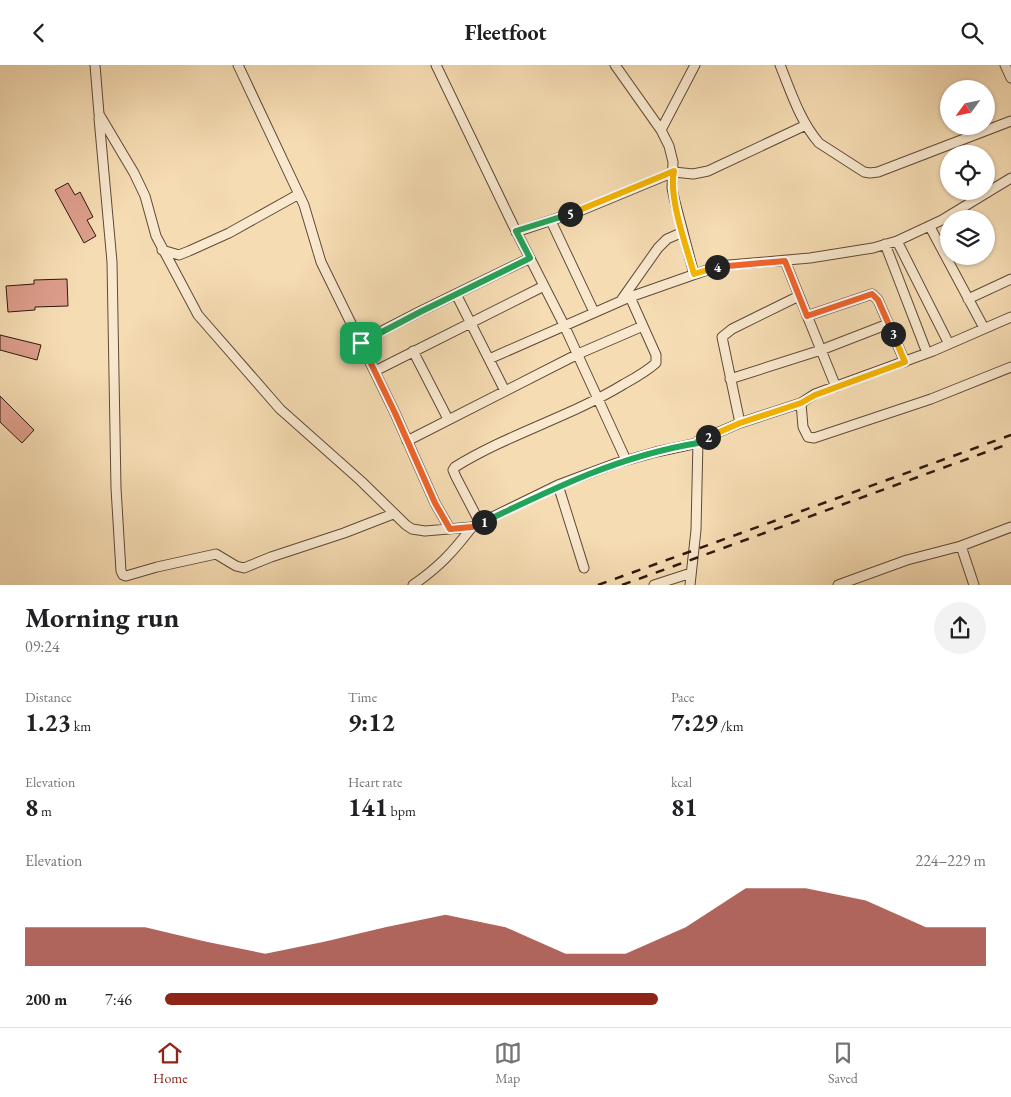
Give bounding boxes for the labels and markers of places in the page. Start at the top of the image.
pin: 5 [558,201,582,227]
pin: 4 [704,255,730,279]
pin: 3 [880,321,906,347]
pin [340,322,382,364]
pin: 2 [696,425,720,449]
pin: 1 [472,509,496,535]

